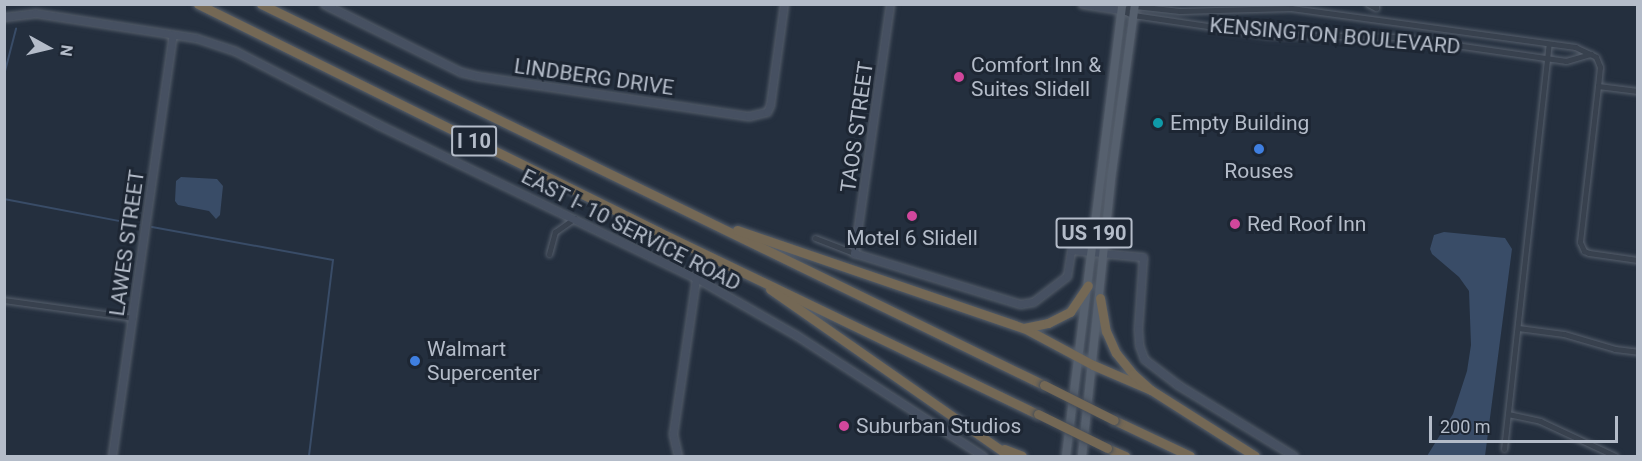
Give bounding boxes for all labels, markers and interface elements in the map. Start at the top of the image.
street label: KENSINGTON BOULEVARD [1208,12,1462,60]
north arrow [18,18,78,78]
text: N [56,44,77,57]
place label: Comfort Inn & Suites Slidell [971,52,1101,102]
street label: LINDBERG DRIVE [513,53,675,101]
street label: TAOS STREET [835,60,879,194]
marker: Comfort Inn & Suites Slidell [952,70,966,84]
place label: Empty Building [1170,110,1309,136]
marker: Empty Building [1151,116,1165,130]
road number: I 10 [450,124,498,158]
marker: Rouses [1252,142,1266,156]
place label: Rouses [1224,158,1294,184]
street label: EAST I- 10 SERVICE ROAD [517,164,745,296]
street label: LAWES STREET [104,168,150,318]
marker: Motel 6 Slidell [905,209,919,223]
place label: Red Roof Inn [1247,211,1366,237]
road number: US 190 [1055,216,1133,250]
marker: Red Roof Inn [1228,217,1242,231]
place label: Motel 6 Slidell [846,225,978,251]
place label: Walmart Supercenter [427,336,540,386]
marker: Walmart Supercenter [408,354,422,368]
scale bar [1432,404,1621,442]
place label: Suburban Studios [856,413,1021,439]
text: 200 m [1440,416,1491,437]
marker: Suburban Studios [837,419,851,433]

